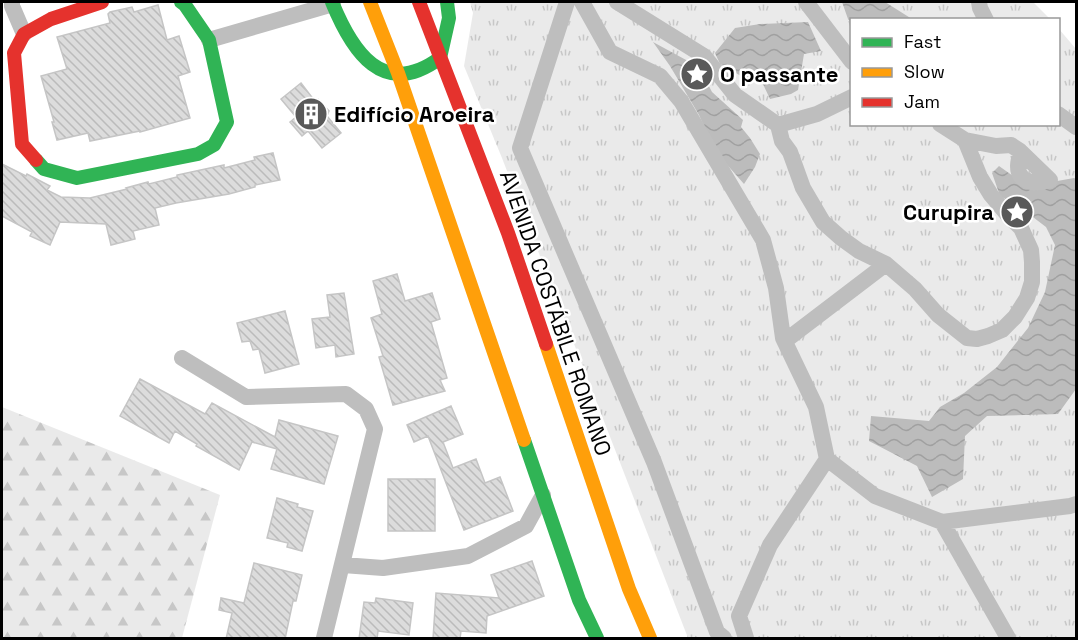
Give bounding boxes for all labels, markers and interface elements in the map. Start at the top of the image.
legend [850,18,1060,126]
text: Fast [904,30,941,53]
place icon: O passante [679,56,715,92]
place label: O passante [720,60,838,88]
text: Slow [904,60,945,83]
text: Jam [904,90,940,113]
building icon: Edifício Aroeira [293,96,329,132]
place label: Edifício Aroeira [334,100,495,128]
street label: AVENIDA COSTÁBILE ROMANO [494,167,618,459]
place icon: Curupira [999,194,1035,230]
place label: Curupira [903,198,994,226]

